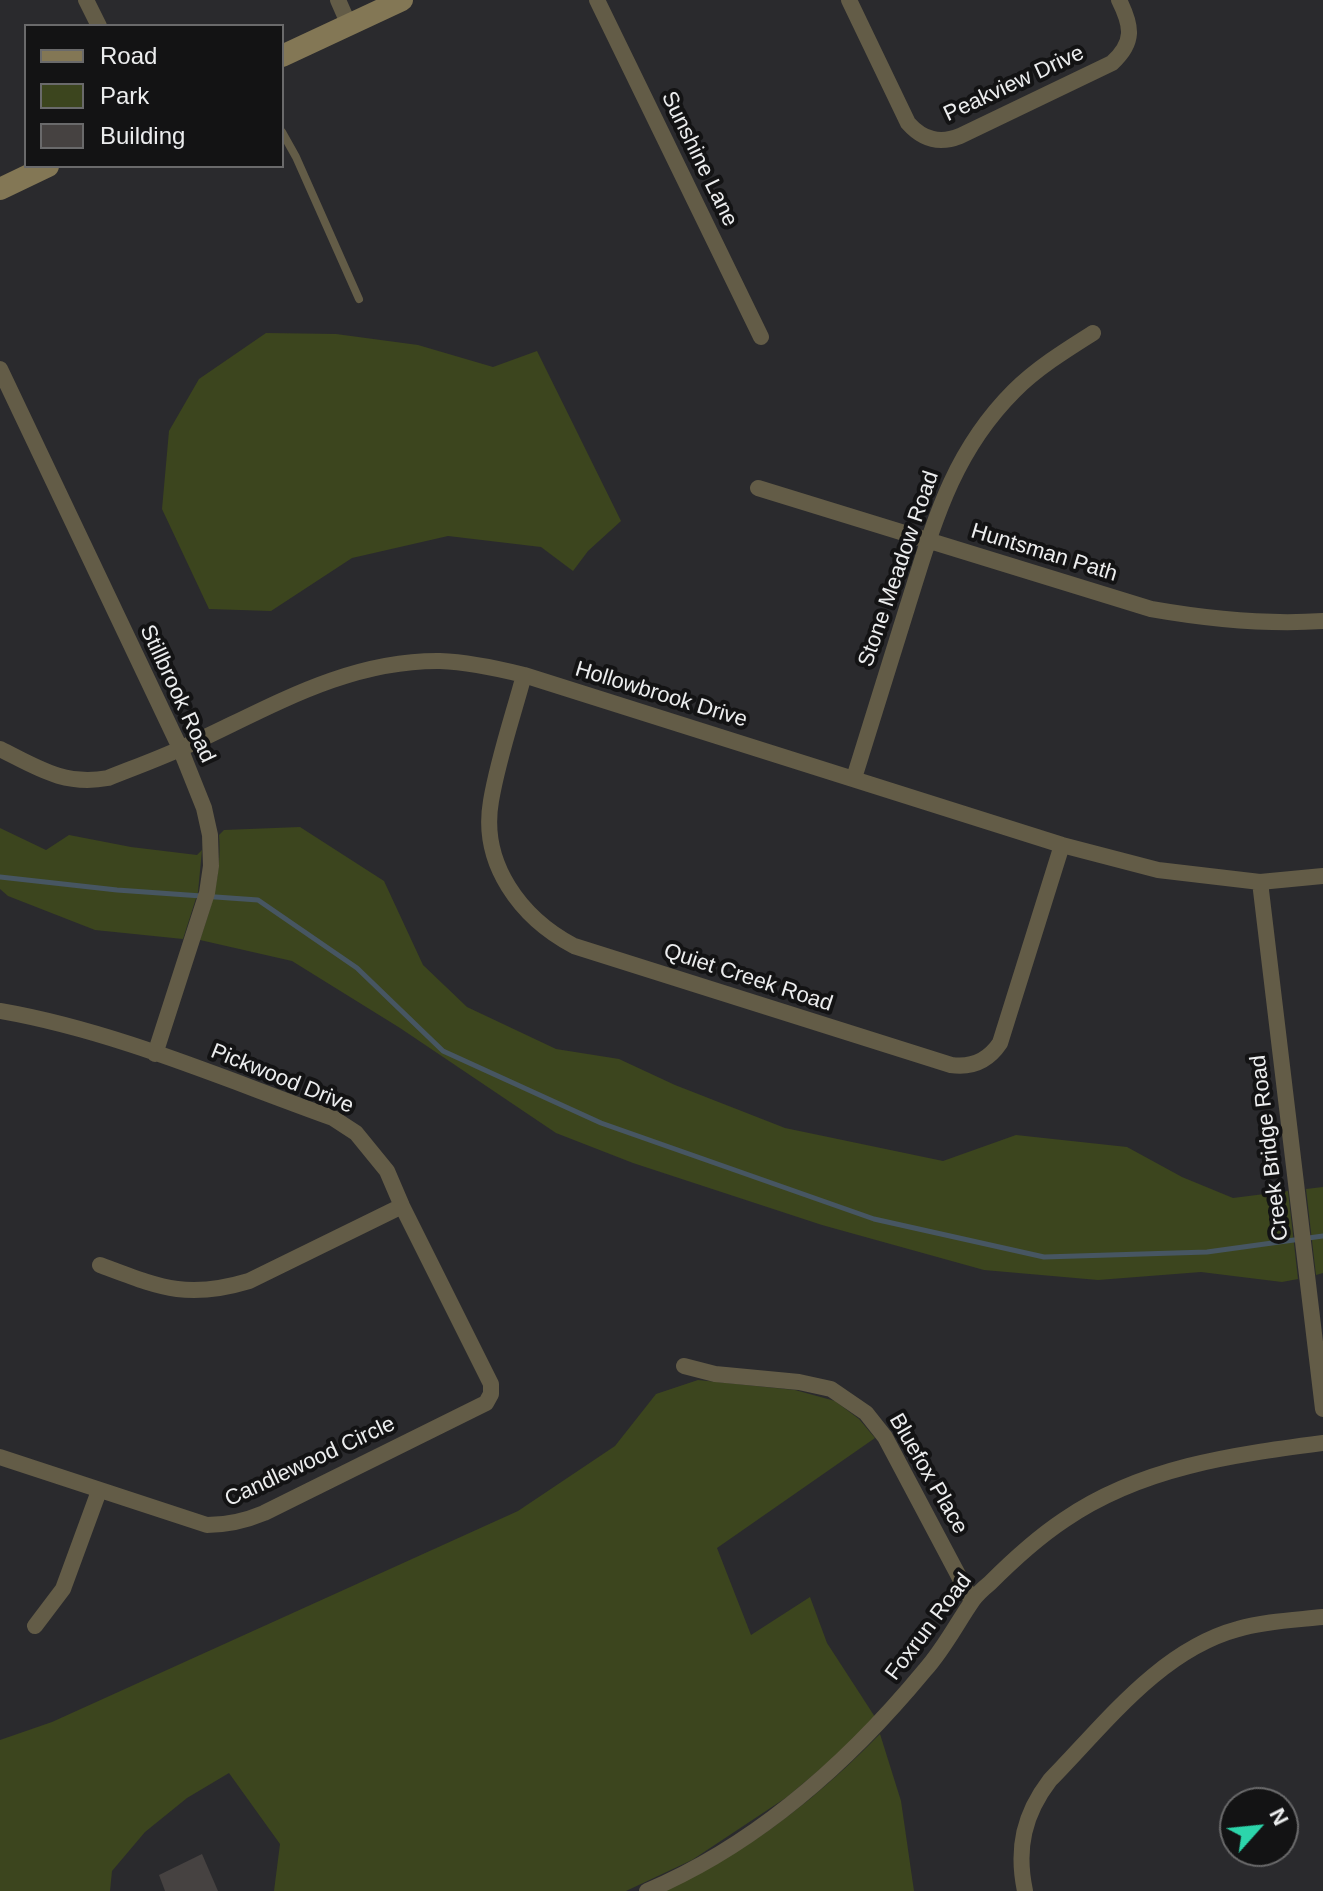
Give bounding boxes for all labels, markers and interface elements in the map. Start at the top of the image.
legend [24,24,284,168]
street label: Peakview Drive [940,40,1088,128]
text: Road [100,42,157,69]
text: Park [100,82,149,109]
street label: Sunshine Lane [655,87,743,231]
text: Building [100,122,185,149]
street label: Stone Meadow Road [853,468,945,670]
street label: Huntsman Path [968,518,1120,588]
street label: Stillbrook Road [134,621,220,767]
street label: Hollowbrook Drive [572,656,750,734]
street label: Quiet Creek Road [660,938,836,1018]
street label: Pickwood Drive [207,1038,357,1120]
street label: Creek Bridge Road [1245,1054,1295,1242]
street label: Bluefox Place [883,1409,973,1539]
street label: Candlewood Circle [221,1411,399,1513]
street label: Foxrun Road [880,1568,978,1686]
north arrow [1219,1787,1299,1867]
text: N [1264,1804,1294,1830]

